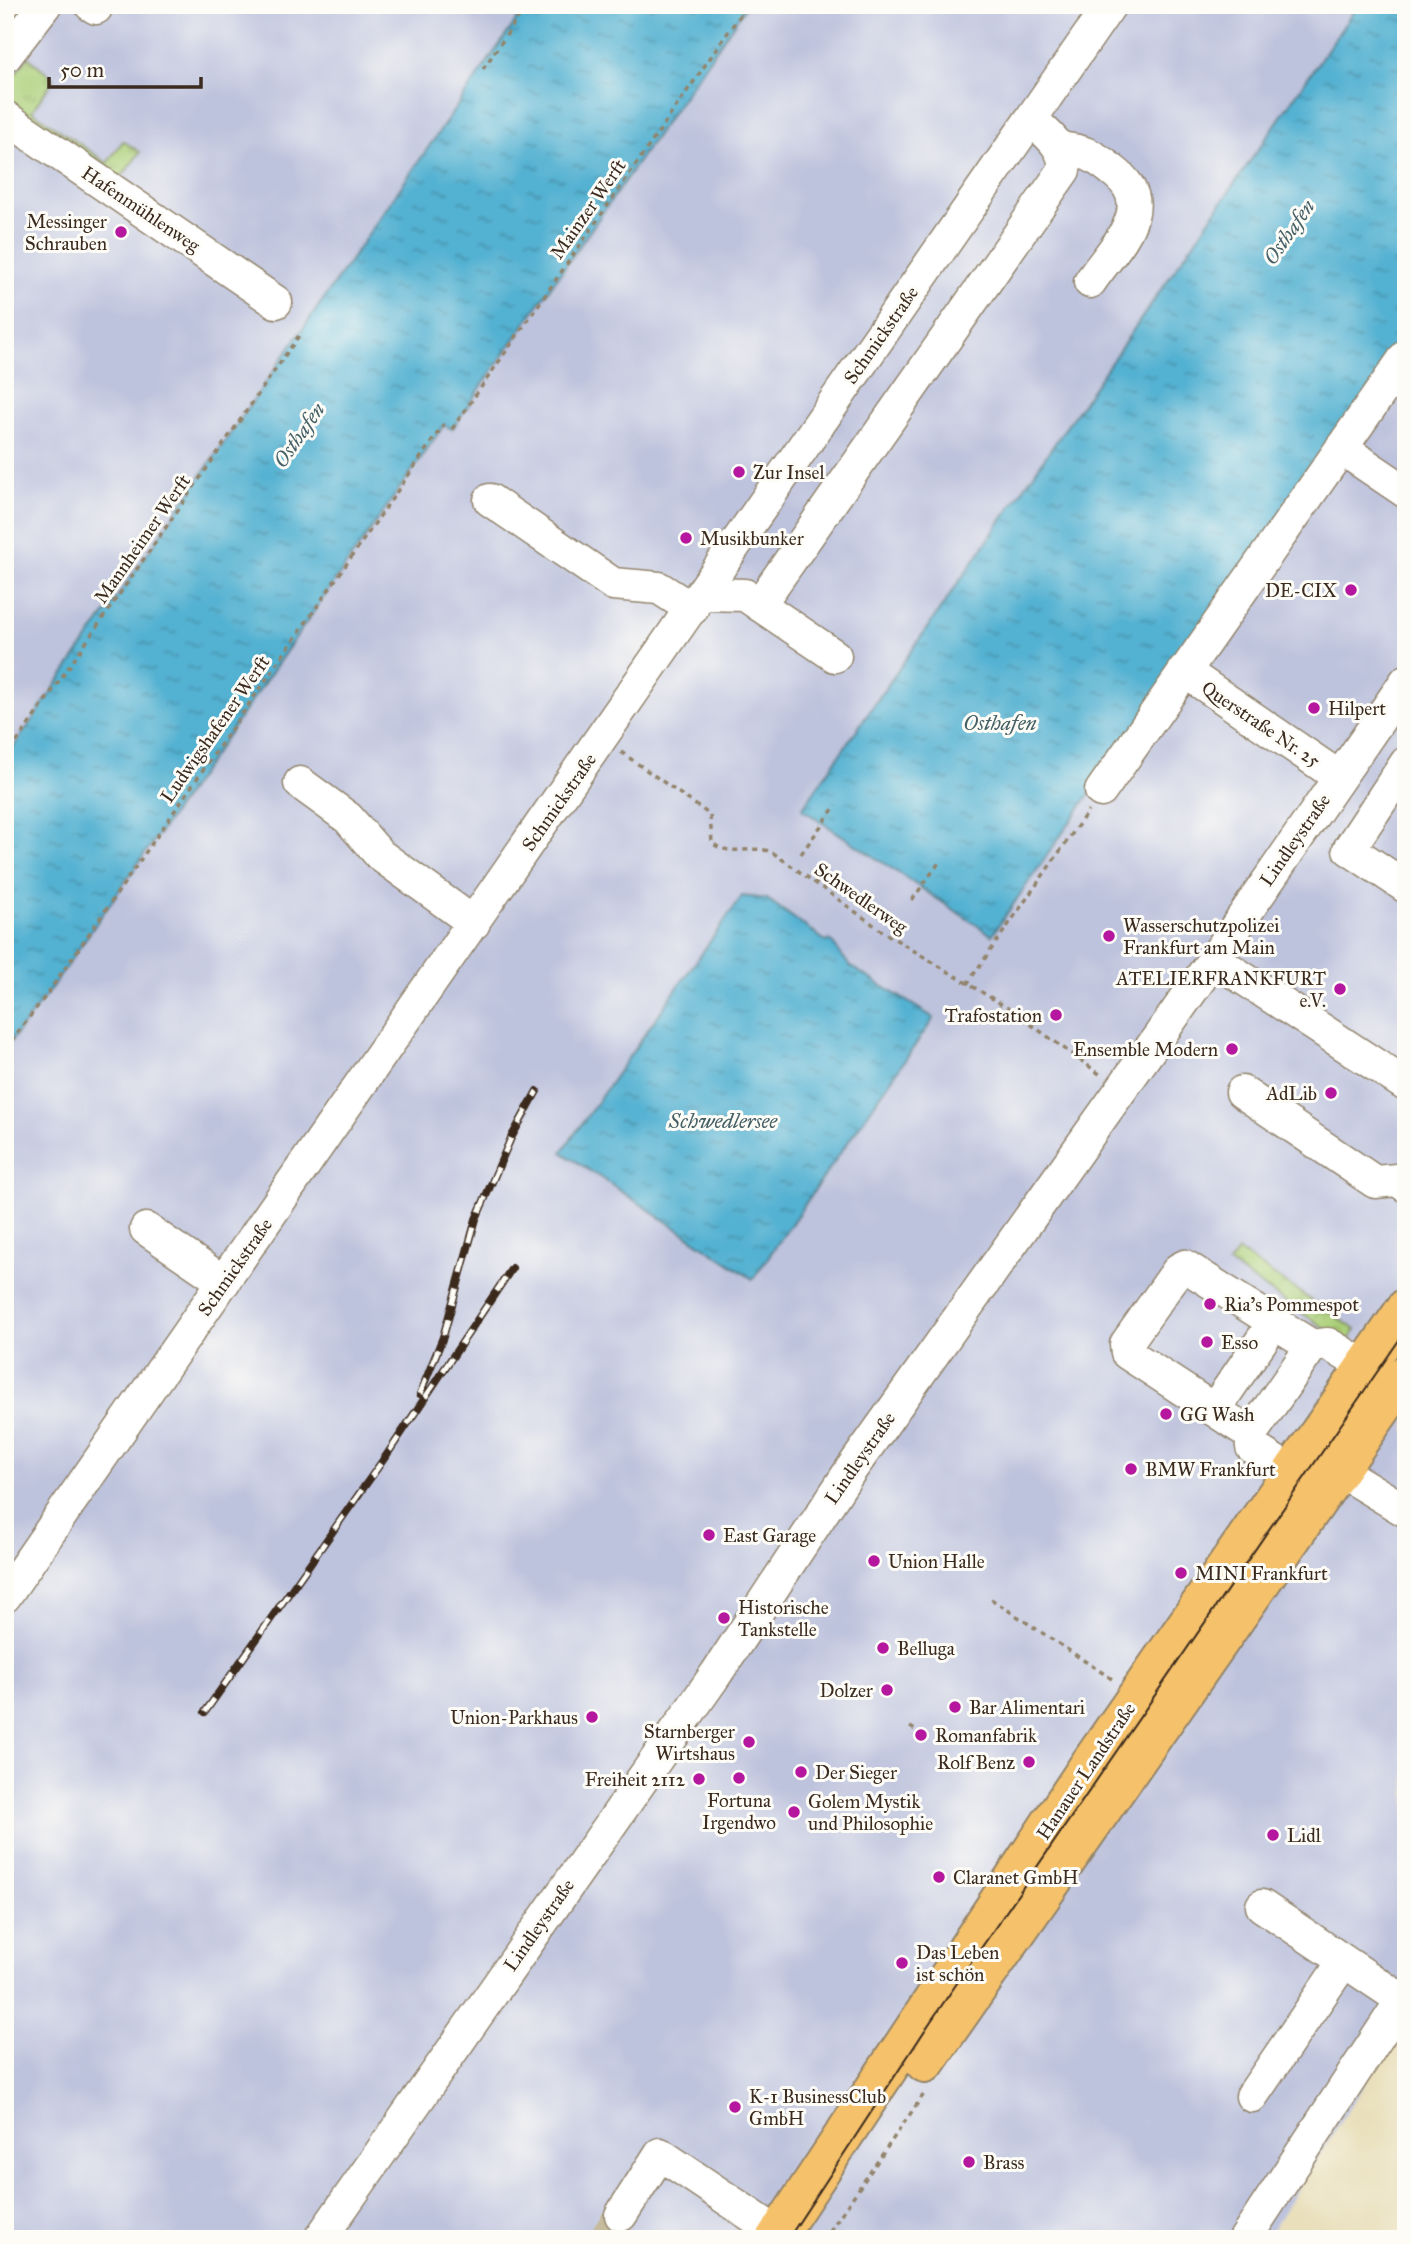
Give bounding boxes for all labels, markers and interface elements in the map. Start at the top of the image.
scale bar [49,46,201,90]
text: 50 m [60,57,105,83]
street label: Mainzer Werft [545,154,631,263]
street label: Hafenmühlenweg [77,161,205,258]
water label: Osthafen [1257,195,1321,269]
place label: Messinger Schrauben [25,210,108,255]
marker: Messinger Schrauben [113,224,129,240]
street label: Schmickstraße [839,282,923,388]
water label: Osthafen [267,398,331,472]
place label: Zur Insel [753,461,825,484]
marker: Zur Insel [731,464,747,480]
street label: Mannheimer Werft [89,470,195,608]
place label: Musikbunker [700,527,805,550]
marker: Musikbunker [678,530,694,546]
place label: DE-CIX [1265,579,1337,602]
marker: DE-CIX [1343,582,1359,598]
street label: Ludwigshafener Werft [155,651,275,808]
street label: Querstraße Nr. 25 [1197,676,1325,772]
place label: Hilpert [1328,697,1386,720]
marker: Hilpert [1306,700,1322,716]
water label: Osthafen [964,710,1037,736]
street label: Schmickstraße [517,749,601,855]
street label: Lindleystraße [1255,789,1335,891]
street label: Schwedlerweg [809,858,912,939]
place label: Wasserschutzpolizei Frankfurt am Main [1123,914,1280,959]
marker: Wasserschutzpolizei Frankfurt am Main [1101,928,1117,944]
place label: ATELIERFRANKFURT e.V. [1115,967,1326,1012]
marker: ATELIERFRANKFURT e.V. [1332,981,1348,997]
place label: Trafostation [945,1004,1042,1027]
marker: Trafostation [1048,1007,1064,1023]
place label: Ensemble Modern [1073,1038,1218,1061]
marker: Ensemble Modern [1224,1041,1240,1057]
place label: AdLib [1265,1082,1317,1105]
marker: AdLib [1323,1085,1339,1101]
water label: Schwedlersee [668,1108,778,1134]
street label: Schmickstraße [193,1214,277,1320]
place label: Ria's Pommespot [1224,1293,1359,1316]
marker: Ria's Pommespot [1202,1296,1218,1312]
place label: Esso [1221,1331,1258,1354]
marker: Esso [1199,1334,1215,1350]
place label: GG Wash [1180,1403,1255,1426]
marker: GG Wash [1158,1406,1174,1422]
street label: Lindleystraße [820,1407,900,1509]
place label: BMW Frankfurt [1145,1458,1276,1481]
marker: BMW Frankfurt [1123,1461,1139,1477]
place label: East Garage [723,1524,816,1548]
marker: East Garage [701,1527,717,1543]
place label: Union Halle [888,1550,985,1573]
marker: Union Halle [866,1553,882,1569]
place label: MINI Frankfurt [1195,1562,1328,1585]
marker: MINI Frankfurt [1173,1565,1189,1581]
place label: Historische Tankstelle [738,1596,829,1641]
marker: Historische Tankstelle [716,1610,732,1626]
place label: Belluga [897,1637,956,1661]
marker: Belluga [875,1640,891,1656]
place label: Dolzer [819,1679,874,1702]
marker: Dolzer [879,1682,895,1698]
place label: Bar Alimentari [969,1696,1085,1719]
street label: Hanauer Landstraße [1032,1698,1140,1844]
marker: Bar Alimentari [947,1699,963,1715]
place label: Union-Parkhaus [450,1706,578,1729]
marker: Union-Parkhaus [584,1709,600,1725]
place label: Starnberger Wirtshaus [644,1720,736,1765]
place label: Romanfabrik [935,1724,1037,1747]
marker: Romanfabrik [913,1727,929,1743]
marker: Starnberger Wirtshaus [741,1734,757,1750]
place label: Rolf Benz [937,1751,1015,1774]
marker: Rolf Benz [1021,1754,1037,1770]
place label: Der Sieger [815,1761,898,1785]
marker: Der Sieger [793,1764,809,1780]
place label: Freiheit 2112 [585,1768,686,1791]
marker: Fortuna Irgendwo [731,1770,747,1786]
marker: Freiheit 2112 [691,1771,707,1787]
place label: Fortuna Irgendwo [702,1789,776,1835]
place label: Golem Mystik und Philosophie [808,1790,933,1835]
marker: Golem Mystik und Philosophie [786,1804,802,1820]
place label: Lidl [1287,1824,1322,1847]
marker: Lidl [1265,1827,1281,1843]
place label: Claranet GmbH [953,1866,1078,1889]
marker: Claranet GmbH [931,1869,947,1885]
street label: Lindleystraße [499,1874,579,1976]
place label: Das Leben ist schön [916,1941,999,1986]
marker: Das Leben ist schön [894,1955,910,1971]
place label: K-1 BusinessClub GmbH [749,2085,886,2130]
marker: K-1 BusinessClub GmbH [727,2099,743,2115]
place label: Brass [983,2151,1025,2174]
marker: Brass [961,2154,977,2170]

